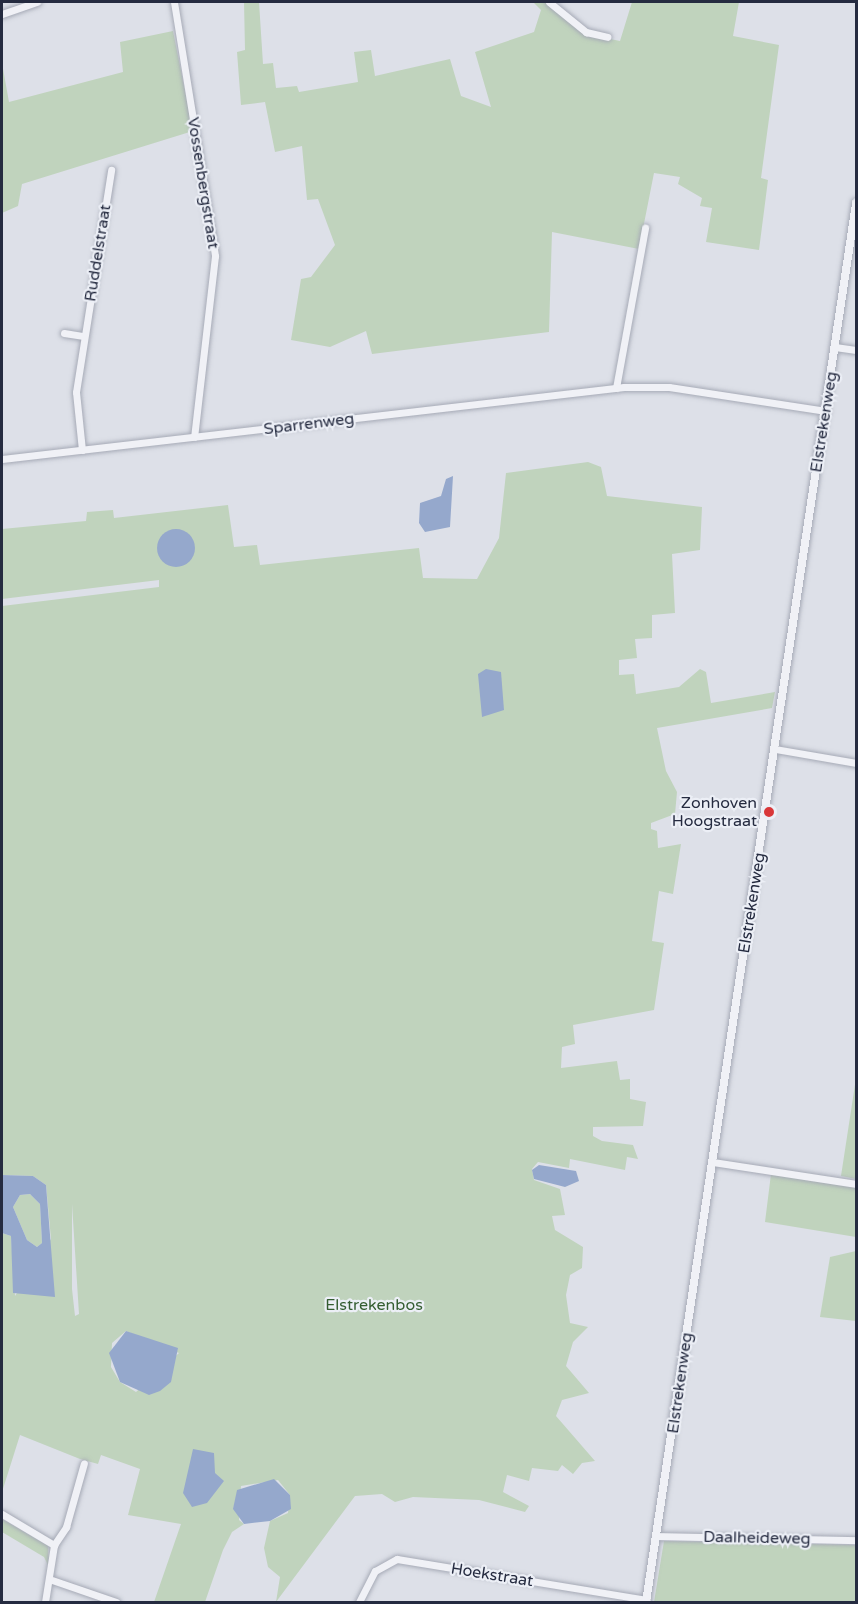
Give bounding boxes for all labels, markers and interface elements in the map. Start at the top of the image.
street label: Vossenbergstraat [183,116,223,250]
street label: Ruddelstraat [81,203,115,303]
street label: Elstrekenweg [807,370,841,474]
street label: Sparrenweg [263,409,355,439]
place label: Zonhoven Hoogstraat [672,793,757,831]
marker: Zonhoven Hoogstraat [762,805,776,819]
street label: Elstrekenweg [735,851,769,955]
park label: Elstrekenbos [325,1295,423,1315]
street label: Elstrekenweg [663,1331,697,1435]
street label: Daalheideweg [703,1527,811,1549]
street label: Hoekstraat [449,1559,535,1591]

